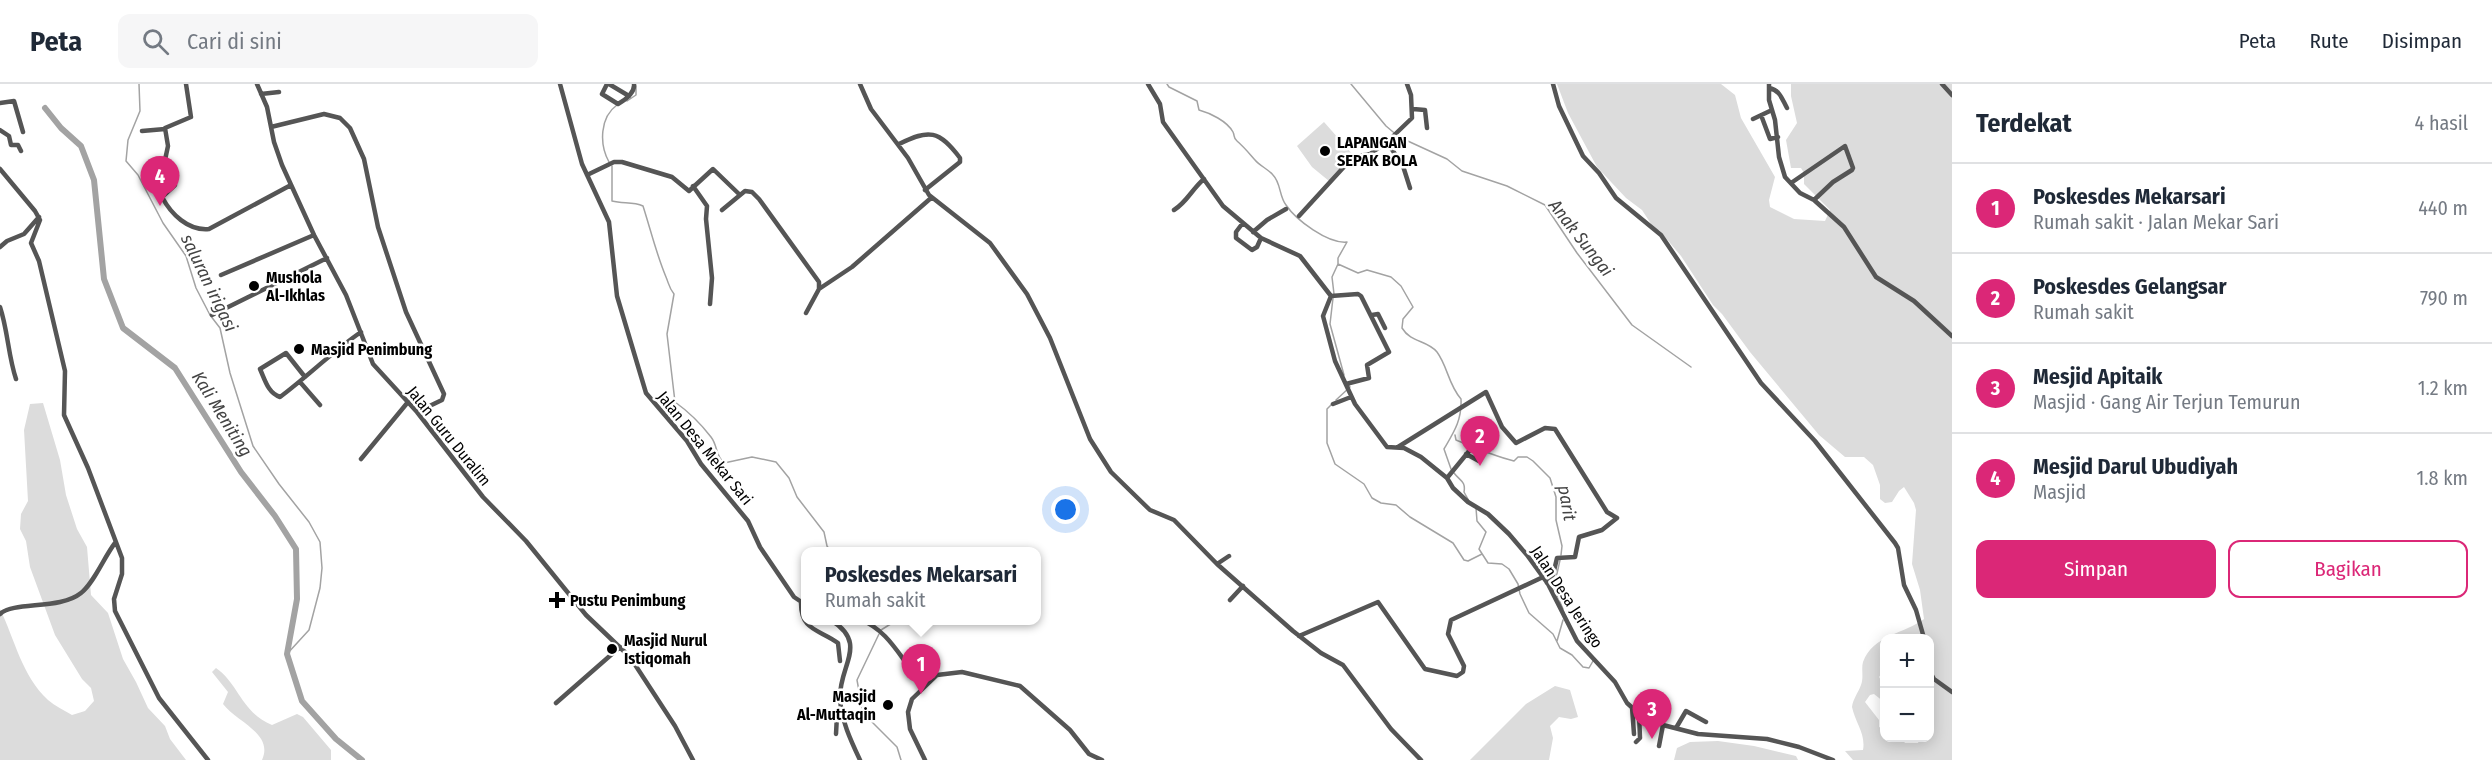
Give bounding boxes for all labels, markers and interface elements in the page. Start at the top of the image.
search box [118,14,538,68]
text: Peta [30,25,82,58]
icon: search [139,25,172,58]
text: Cari di sini [187,28,282,55]
text: Peta [2239,28,2276,54]
text: Rute [2309,28,2349,54]
text: Disimpan [2382,28,2462,54]
text: Terdekat [1976,108,2072,139]
text: 4 hasil [2415,111,2468,135]
place label: LAPANGAN SEPAK BOLA [1337,133,1417,170]
marker: LAPANGAN SEPAK BOLA [1318,144,1332,158]
pin: 4 [140,156,180,206]
text: Poskesdes Mekarsari [2033,183,2226,210]
water label: Anak Sungai [1543,194,1618,281]
text: 1 [1991,196,2000,220]
text: 440 m [2418,196,2468,220]
text: Rumah sakit · Jalan Mekar Sari [2033,210,2279,234]
water label: saluran irigasi [175,230,242,336]
place label: Mushola Al-Ikhlas [265,268,325,305]
text: Poskesdes Gelangsar [2033,273,2227,300]
marker: Mushola Al-Ikhlas [247,279,261,293]
text: 2 [1991,286,2000,310]
text: 790 m [2420,286,2468,310]
text: Rumah sakit [2033,300,2134,324]
place label: Masjid Penimbung [311,340,432,359]
marker: Masjid Penimbung [292,342,306,356]
text: Mesjid Apitaik [2033,363,2163,390]
water label: Kali Meniting [187,367,257,461]
text: 3 [1991,376,2000,400]
text: 1.2 km [2418,376,2468,400]
street label: Jalan Guru Duralim [403,382,495,490]
street label: Jalan Desa Mekar Sari [653,387,757,509]
text: Masjid · Gang Air Terjun Temurun [2033,390,2300,414]
pin: 2 [1460,416,1500,466]
text: Mesjid Darul Ubudiyah [2033,453,2238,480]
text: 4 [1990,466,2001,490]
text: 1.8 km [2417,466,2468,490]
text: Masjid [2033,480,2086,504]
water label: parit [1553,484,1581,522]
your location [1051,495,1080,524]
button: Simpan [1976,540,2216,598]
button: Bagikan [2228,540,2468,598]
street label: Jalan Desa Jeringo [1527,542,1607,652]
popup [801,547,1041,625]
text: Poskesdes Mekarsari [825,561,1017,588]
text: Rumah sakit [825,588,926,612]
marker: Pustu Penimbung [548,591,566,609]
place label: Pustu Penimbung [570,591,685,610]
place label: Masjid Nurul Istiqomah [624,631,708,668]
map controls [1880,634,1934,742]
button: + [1880,634,1934,688]
marker: Masjid Nurul Istiqomah [605,642,619,656]
pin: 1 [902,644,940,694]
place label: Masjid Al-Muttaqin [796,687,876,724]
button: − [1880,688,1934,742]
pin: 3 [1632,690,1672,739]
marker: Masjid Al-Muttaqin [881,698,895,712]

